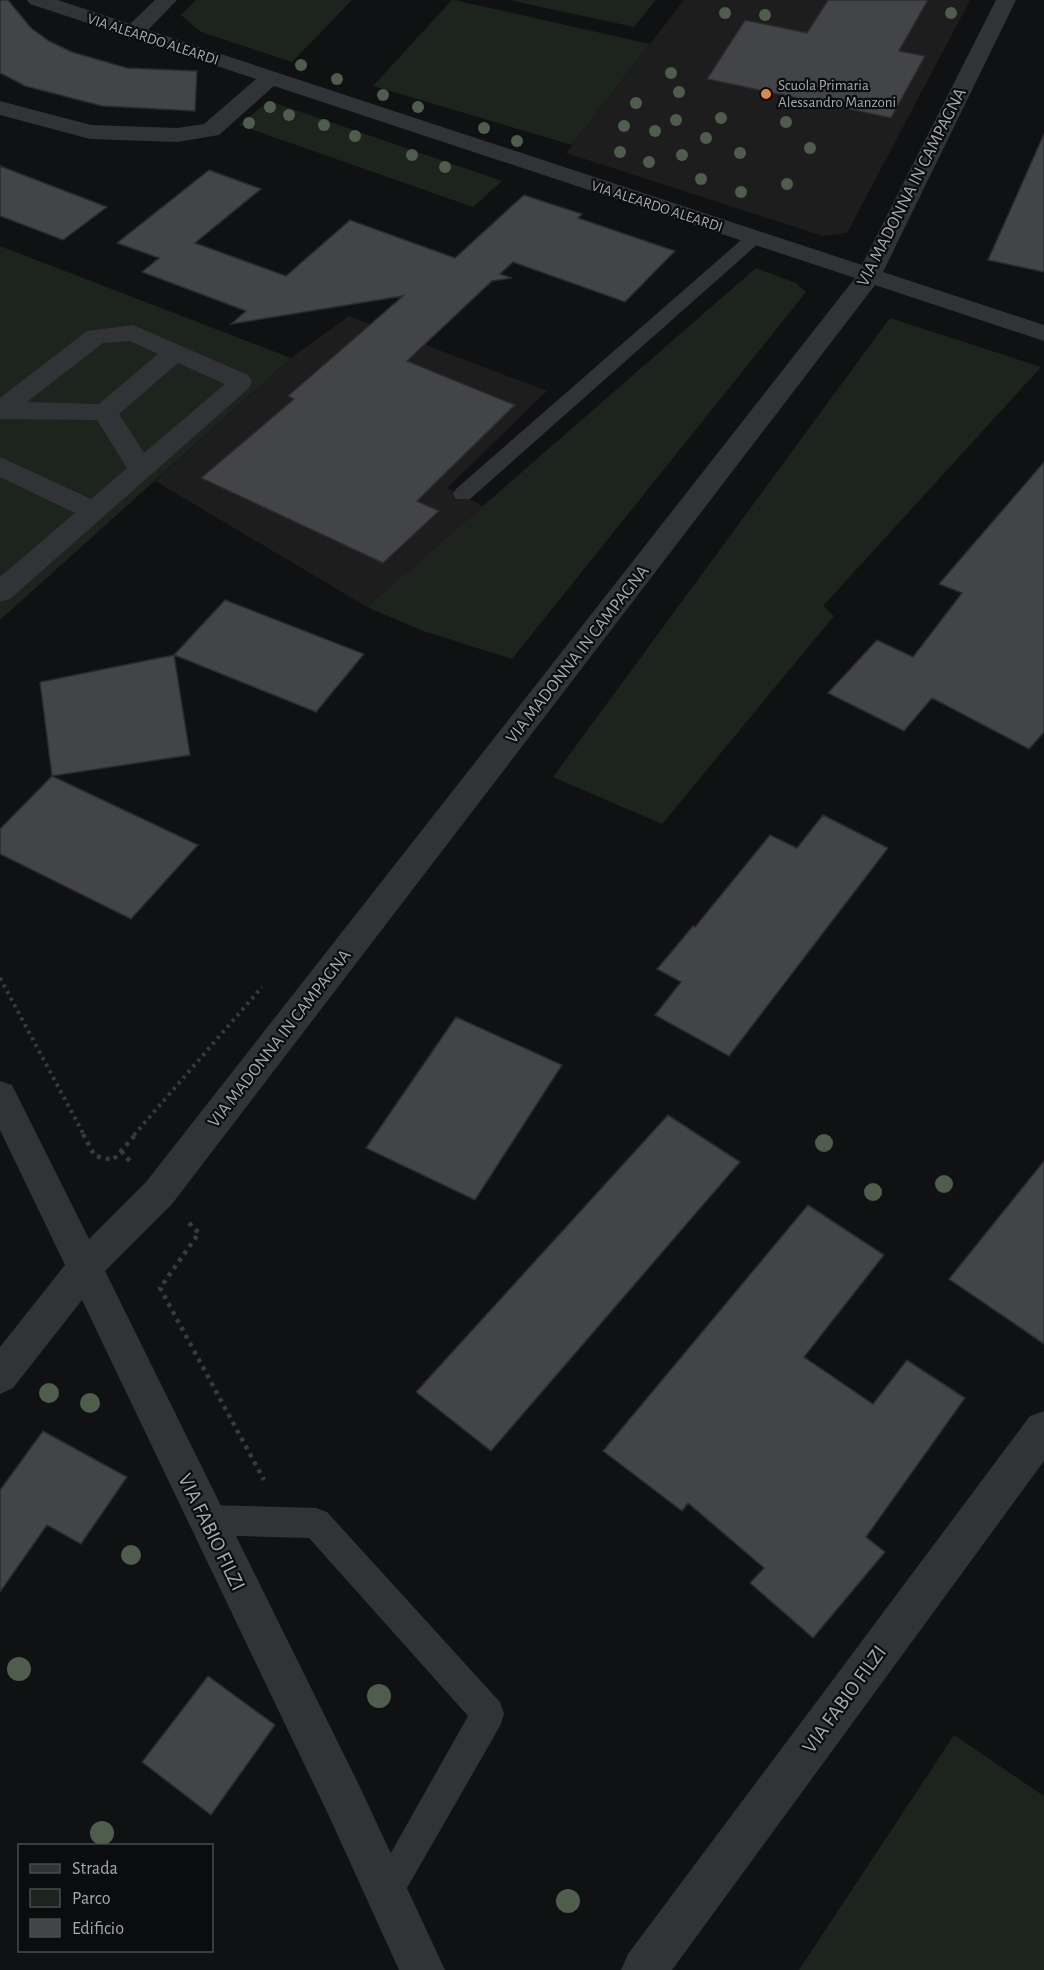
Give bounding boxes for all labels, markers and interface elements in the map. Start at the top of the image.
street label: VIA ALEARDO ALEARDI [85,11,220,68]
place label: Scuola Primaria Alessandro Manzoni [778,78,896,110]
street label: VIA MADONNA IN CAMPAGNA [854,85,970,290]
marker: Scuola Primaria Alessandro Manzoni [759,87,773,101]
street label: VIA ALEARDO ALEARDI [589,178,724,235]
street label: VIA MADONNA IN CAMPAGNA [503,562,653,747]
street label: VIA MADONNA IN CAMPAGNA [205,946,355,1131]
street label: VIA FABIO FILZI [174,1470,249,1594]
street label: VIA FABIO FILZI [798,1642,890,1757]
legend [18,1844,213,1952]
text: Strada [72,1860,118,1878]
text: Parco [72,1890,111,1908]
text: Edificio [72,1920,124,1938]

